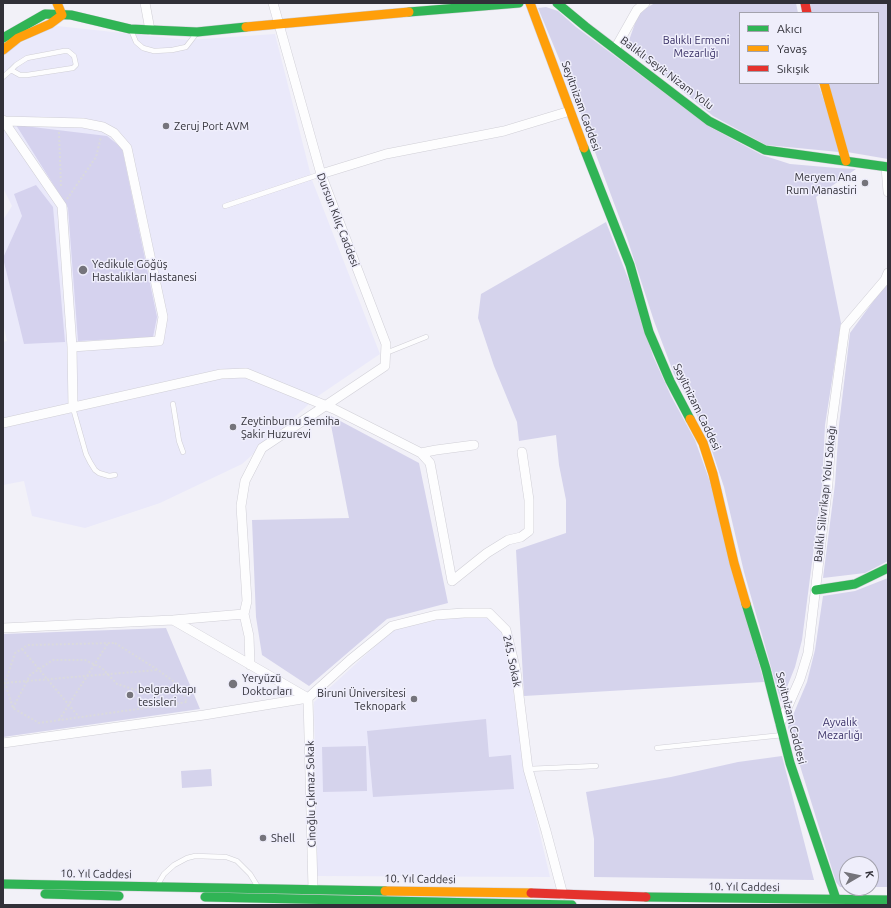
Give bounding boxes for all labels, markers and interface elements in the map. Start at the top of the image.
legend [739,12,879,84]
text: Akıcı [777,22,802,35]
park label: Balıklı Ermeni Mezarlığı [663,33,729,59]
street label: Balıklı Seyit Nizam Yolu [618,34,716,112]
text: Yavaş [777,42,807,55]
street label: Seyitnizam Caddesi [559,59,603,153]
text: Sıkışık [777,62,809,75]
place label: Zeruj Port AVM [174,119,249,133]
marker: Zeruj Port AVM [161,121,171,131]
place label: Meryem Ana Rum Manastiri [786,170,857,196]
street label: Dursun Kılıç Caddesi [314,171,362,269]
marker: Meryem Ana Rum Manastiri [860,178,870,188]
place label: Yedikule Göğüş Hastalıkları Hastanesi [92,257,197,283]
marker: Yedikule Göğüş Hastalıkları Hastanesi [77,264,89,276]
street label: Seyitnizam Caddesi [670,362,724,452]
place label: Zeytinburnu Semiha Şakir Huzurevi [241,414,340,440]
marker: Zeytinburnu Semiha Şakir Huzurevi [228,422,238,432]
street label: Balıklı Silivrikapı Yolu Sokağı [811,425,839,563]
street label: 245. Sokak [500,634,524,688]
place label: Yeryüzü Doktorları [242,671,292,697]
street label: Seyitnizam Caddesi [773,671,809,765]
marker: Yeryüzü Doktorları [227,678,239,690]
place label: belgradkapı tesisleri [138,682,196,708]
place label: Biruni Üniversitesi Teknopark [317,686,406,712]
marker: belgradkapı tesisleri [125,690,135,700]
marker: Biruni Üniversitesi Teknopark [409,694,419,704]
park label: Ayvalık Mezarlığı [817,715,863,741]
street label: Cinoğlu Çıkmaz Sokak [303,740,319,848]
place label: Shell [271,831,295,845]
marker: Shell [258,833,268,843]
north arrow [839,856,879,896]
street label: 10. Yıl Caddesi [60,867,132,881]
text: K [863,870,876,879]
street label: 10. Yıl Caddesi [384,872,456,886]
street label: 10. Yıl Caddesi [708,880,780,894]

